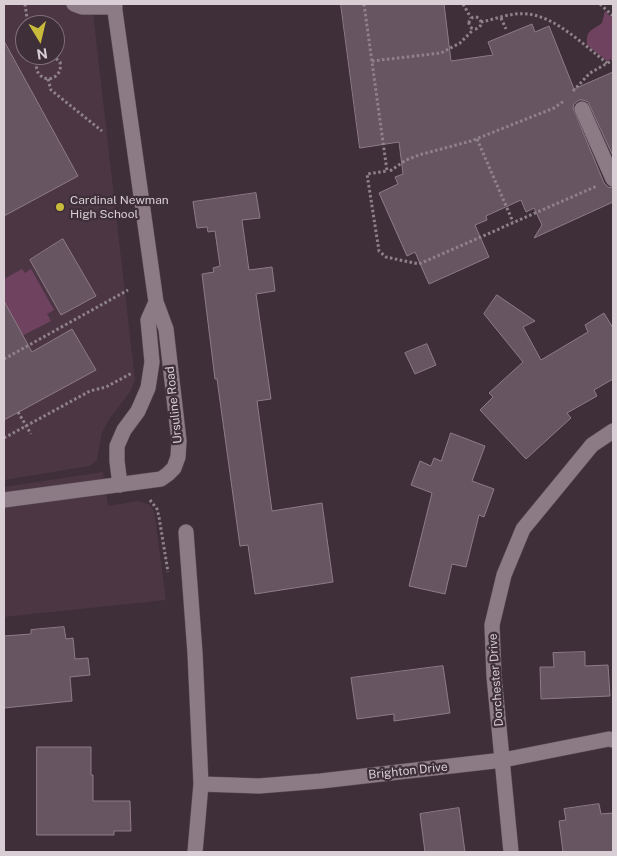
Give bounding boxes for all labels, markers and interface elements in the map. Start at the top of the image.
north arrow [15,15,65,65]
text: N [36,45,49,63]
place label: Cardinal Newman High School [70,193,169,221]
marker: Cardinal Newman High School [54,201,66,213]
street label: Ursuline Road [163,366,185,444]
street label: Dorchester Drive [486,633,506,727]
street label: Brighton Drive [368,760,448,782]

